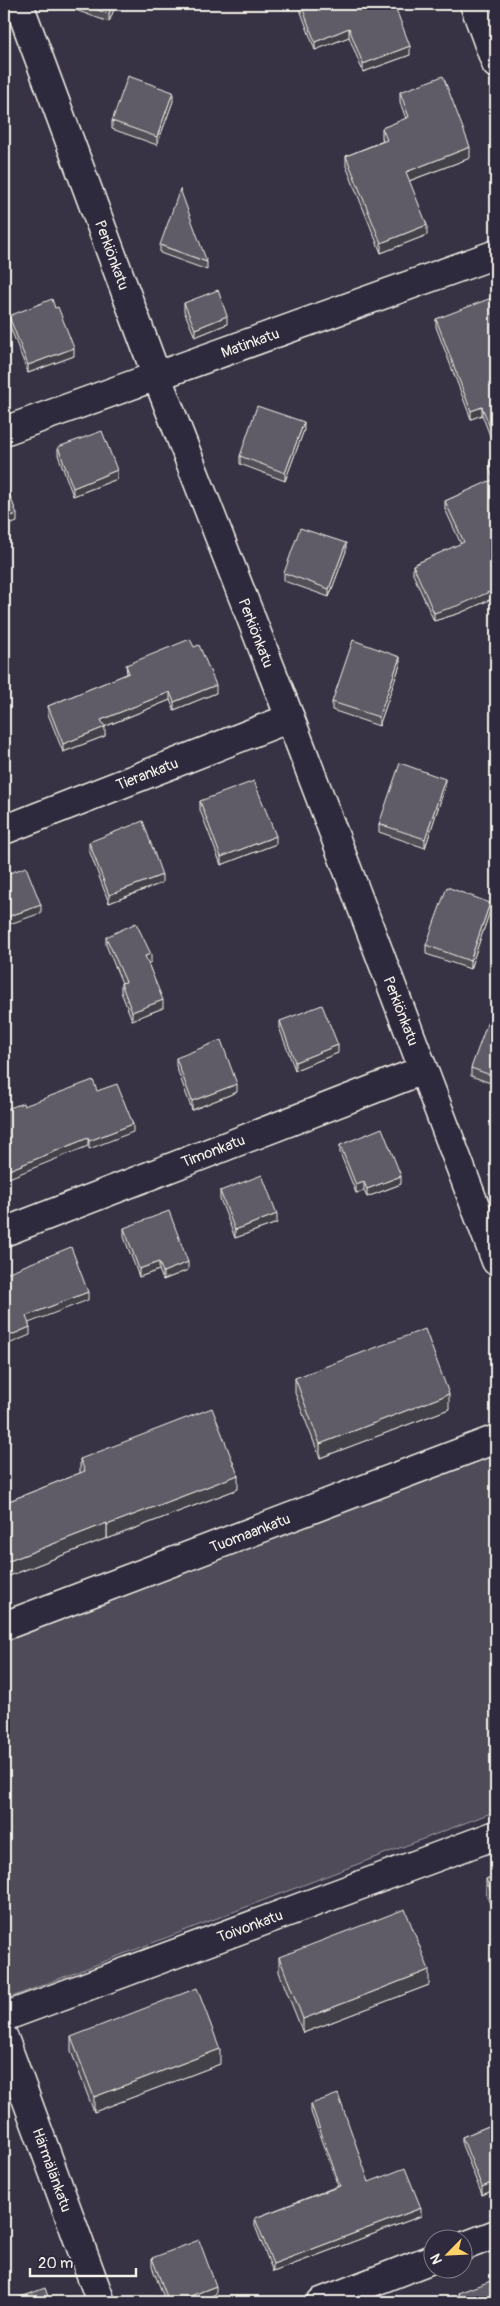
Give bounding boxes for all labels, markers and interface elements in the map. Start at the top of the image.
street label: Perkiönkatu [90,218,133,293]
street label: Matinkatu [218,324,282,363]
street label: Perkiönkatu [234,596,277,671]
street label: Tierankatu [113,754,181,795]
street label: Perkiönkatu [379,974,422,1049]
street label: Timonkatu [179,1131,248,1172]
street label: Tuomaankatu [207,1509,293,1558]
street label: Toivonkatu [215,1906,286,1947]
street label: Härmälänkatu [28,2126,76,2215]
north arrow [422,2228,472,2278]
scale bar [30,2246,136,2278]
text: N [427,2251,446,2267]
text: 20 m [38,2254,73,2273]

